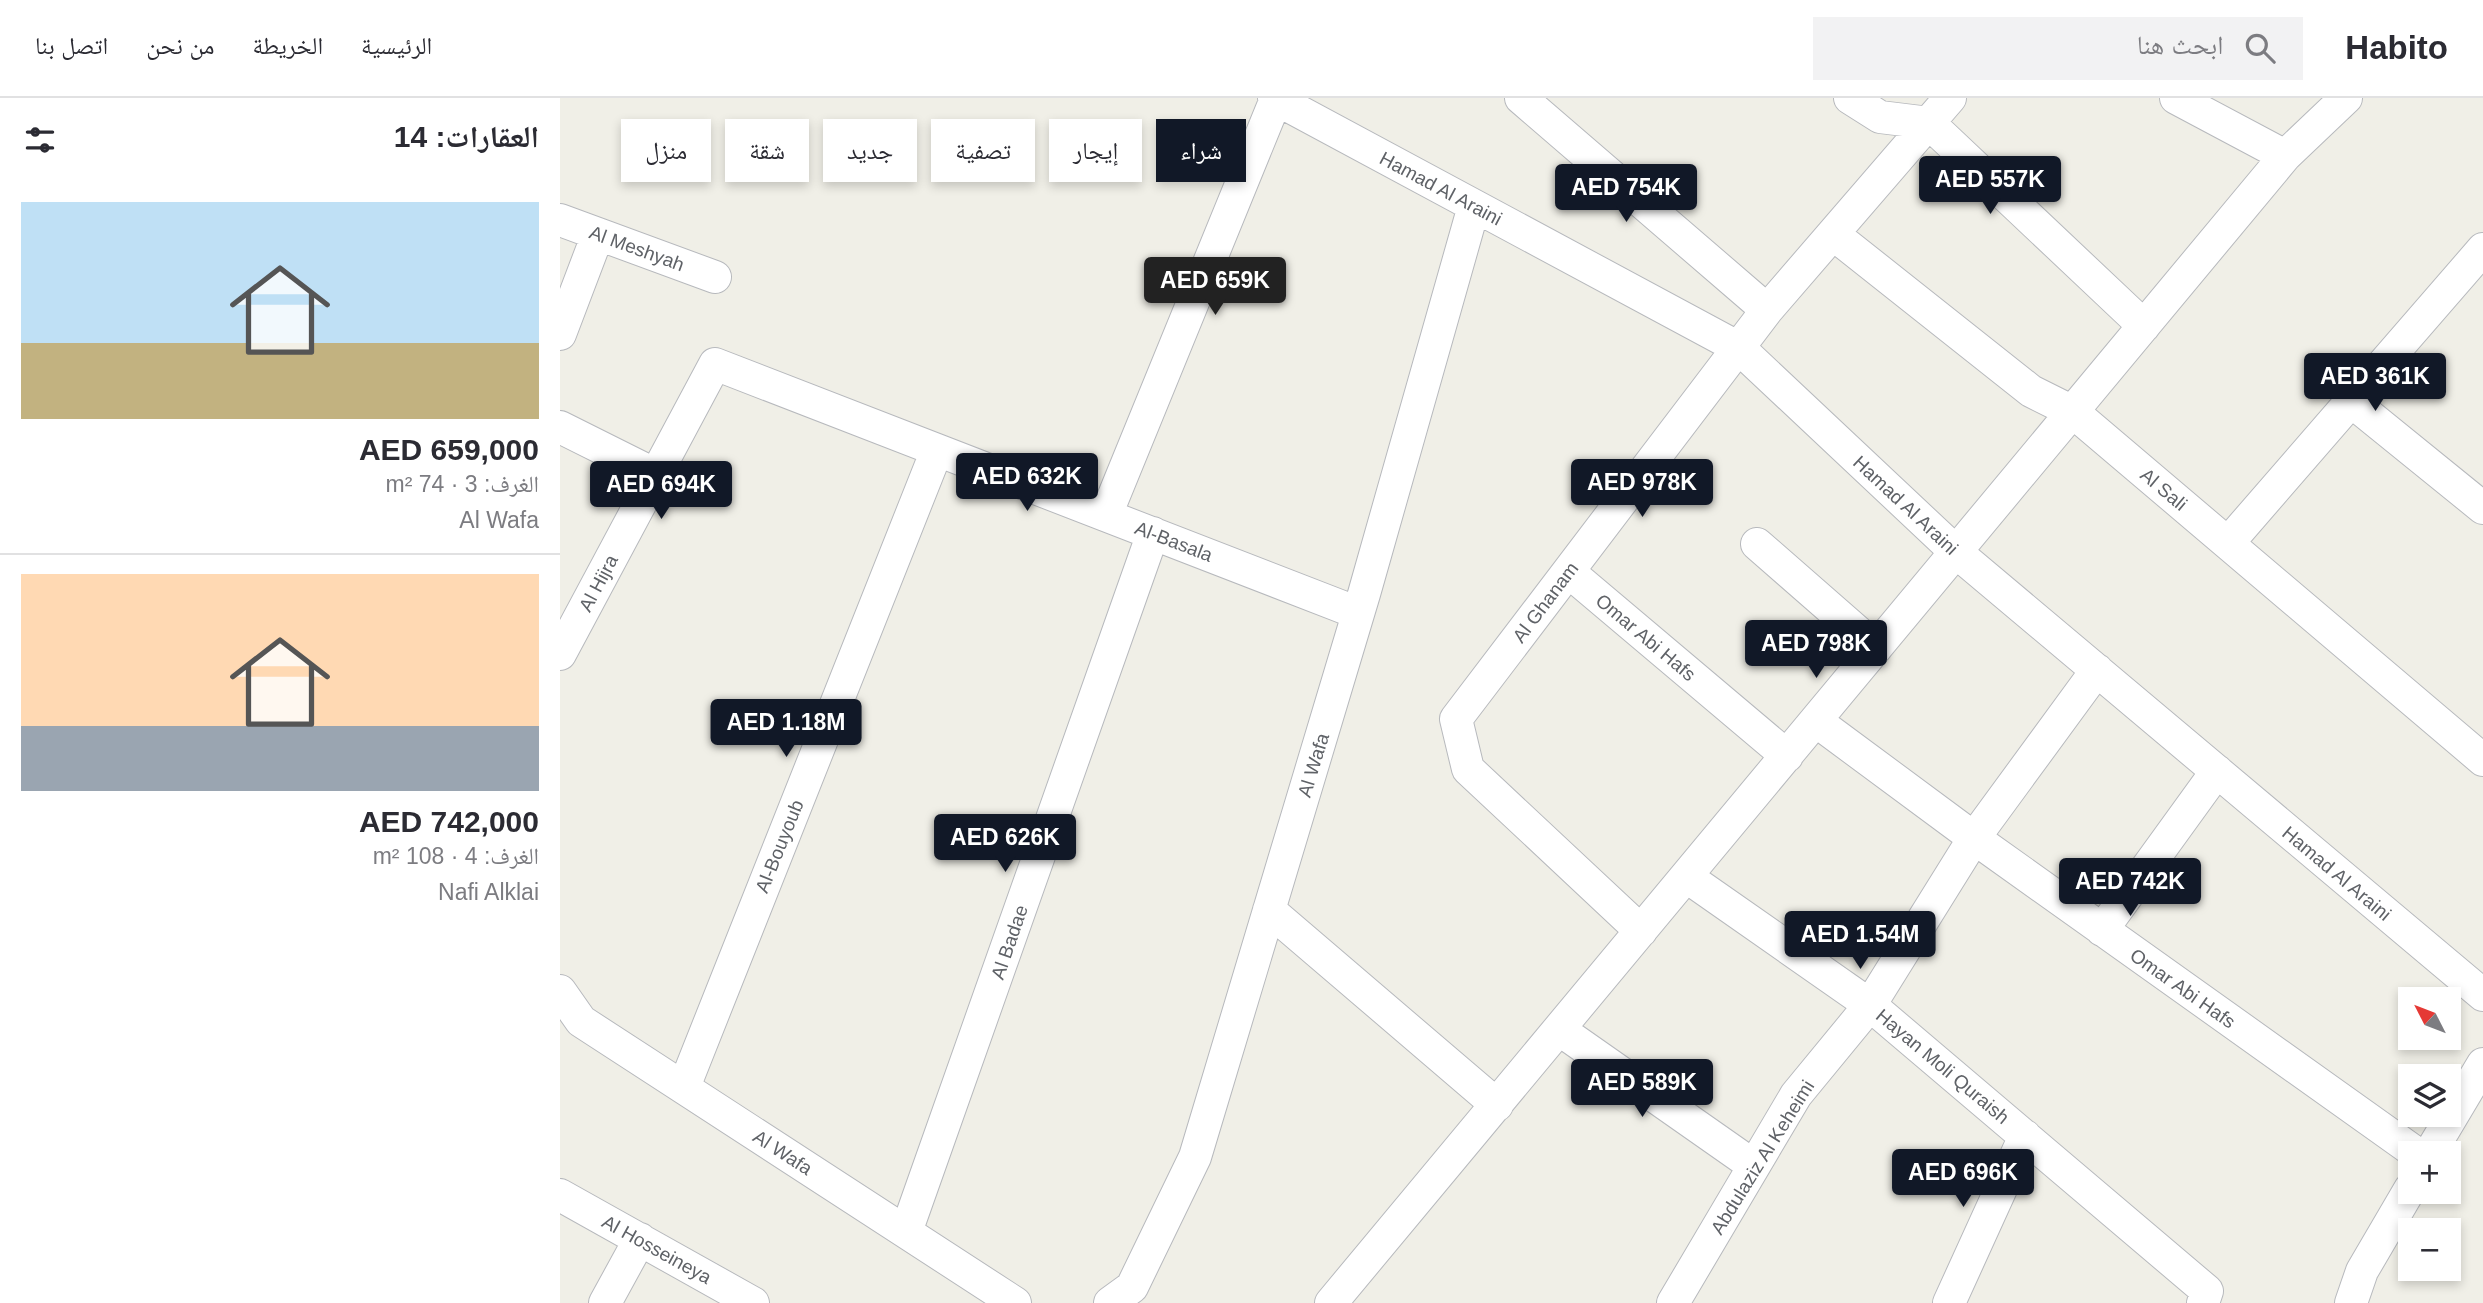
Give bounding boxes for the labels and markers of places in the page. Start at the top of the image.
pin: AED 557K [1918,156,2062,216]
pin: AED 754K [1554,164,1698,224]
pin: AED 659K [1143,258,1287,317]
pin: AED 361K [2303,354,2447,413]
pin: AED 632K [955,454,1099,513]
pin: AED 978K [1570,460,1714,519]
pin: AED 694K [589,462,733,521]
pin: AED 798K [1744,620,1888,680]
pin: AED 1.18M [706,700,866,759]
pin: AED 626K [933,814,1077,874]
pin: AED 742K [2058,858,2202,918]
pin: AED 1.54M [1780,912,1940,971]
pin: AED 589K [1570,1060,1714,1119]
pin: AED 696K [1891,1150,2035,1209]

